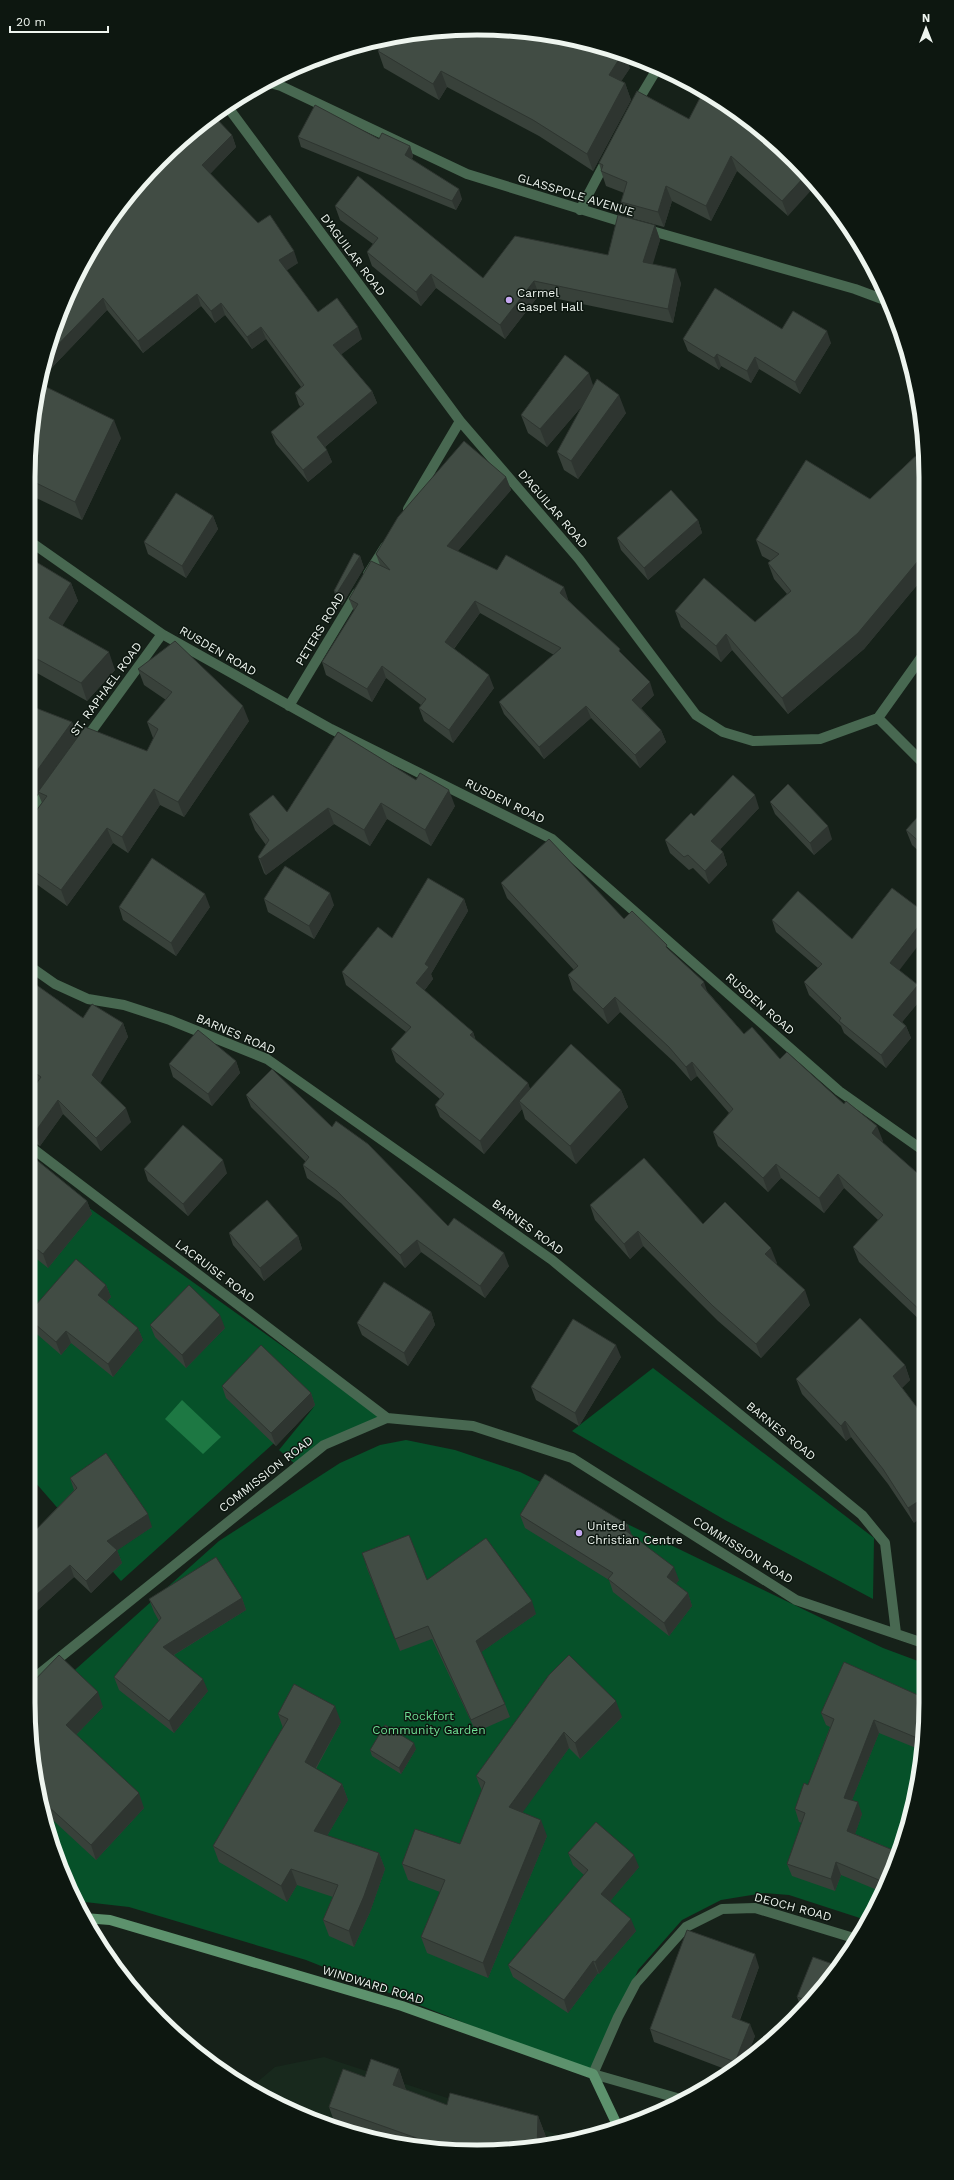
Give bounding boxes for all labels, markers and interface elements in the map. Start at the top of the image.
scale bar [10,8,108,34]
north arrow [906,8,946,48]
text: N [922,12,930,25]
text: 20 m [16,15,46,29]
street label: GLASSPOLE AVENUE [516,171,636,220]
street label: D'AGUILAR ROAD [318,211,388,299]
place label: Carmel Gaspel Hall [517,286,584,314]
marker: Carmel Gaspel Hall [504,295,514,305]
street label: D'AGUILAR ROAD [515,467,591,551]
street label: PETERS ROAD [293,590,347,668]
street label: RUSDEN ROAD [177,623,259,679]
street label: ST. RAPHAEL ROAD [67,639,145,739]
street label: RUSDEN ROAD [463,776,547,826]
street label: RUSDEN ROAD [723,970,797,1038]
street label: BARNES ROAD [194,1011,278,1057]
street label: BARNES ROAD [489,1196,567,1258]
street label: LACRUISE ROAD [173,1237,257,1305]
street label: BARNES ROAD [744,1399,818,1463]
street label: COMMISSION ROAD [216,1433,316,1515]
street label: COMMISSION ROAD [690,1514,796,1586]
place label: United Christian Centre [587,1519,683,1547]
marker: United Christian Centre [574,1528,584,1538]
park label: Rockfort Community Garden [372,1709,486,1737]
street label: DEOCH ROAD [753,1890,833,1924]
street label: WINDWARD ROAD [321,1963,425,2007]

